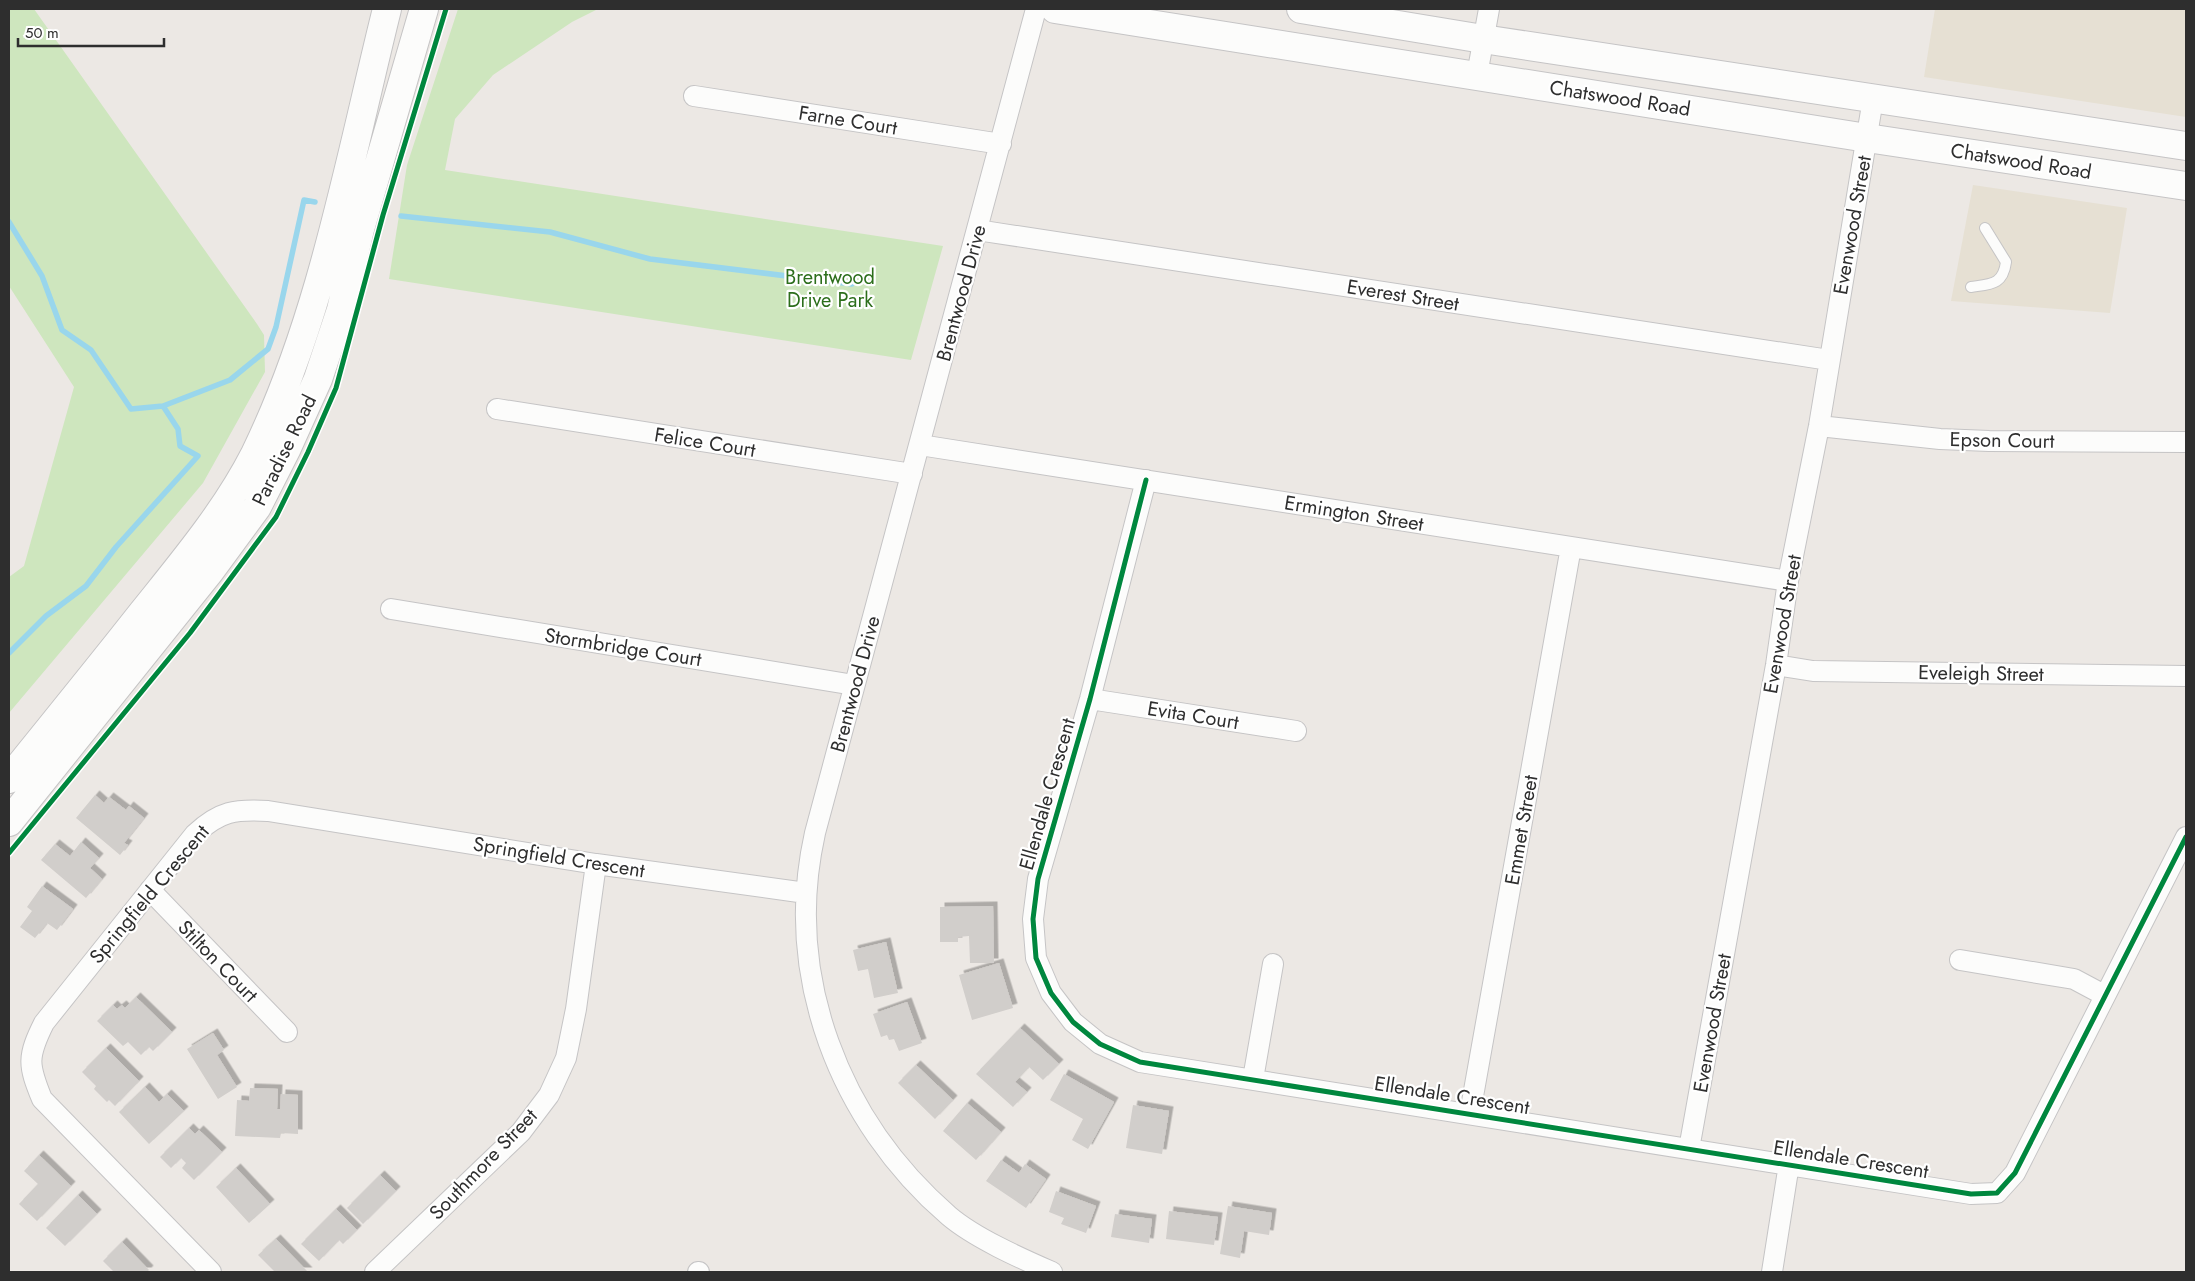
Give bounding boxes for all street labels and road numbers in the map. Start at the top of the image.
street label: Chatswood Road [1547,73,1692,124]
street label: Farne Court [797,98,900,143]
street label: Chatswood Road [1948,136,2093,187]
street label: Evenwood Street [1826,153,1879,297]
street label: Brentwood Drive [929,222,994,365]
street label: Everest Street [1345,272,1461,319]
street label: Paradise Road [245,390,324,511]
street label: Felice Court [652,420,758,465]
street label: Epson Court [1949,425,2055,456]
street label: Ermington Street [1282,488,1426,539]
street label: Evenwood Street [1756,552,1809,696]
street label: Brentwood Drive [823,613,888,756]
street label: Stormbridge Court [542,621,704,674]
street label: Eveleigh Street [1918,658,2044,689]
street label: Evita Court [1145,694,1241,737]
street label: Ellendale Crescent [1012,715,1083,873]
street label: Emmet Street [1498,773,1545,887]
street label: Springfield Crescent [83,818,216,970]
street label: Springfield Crescent [471,830,647,885]
street label: Stilton Court [171,914,265,1009]
street label: Evenwood Street [1686,951,1739,1095]
street label: Ellendale Crescent [1372,1069,1532,1122]
street label: Southmore Street [423,1102,544,1226]
street label: Ellendale Crescent [1771,1133,1931,1186]

